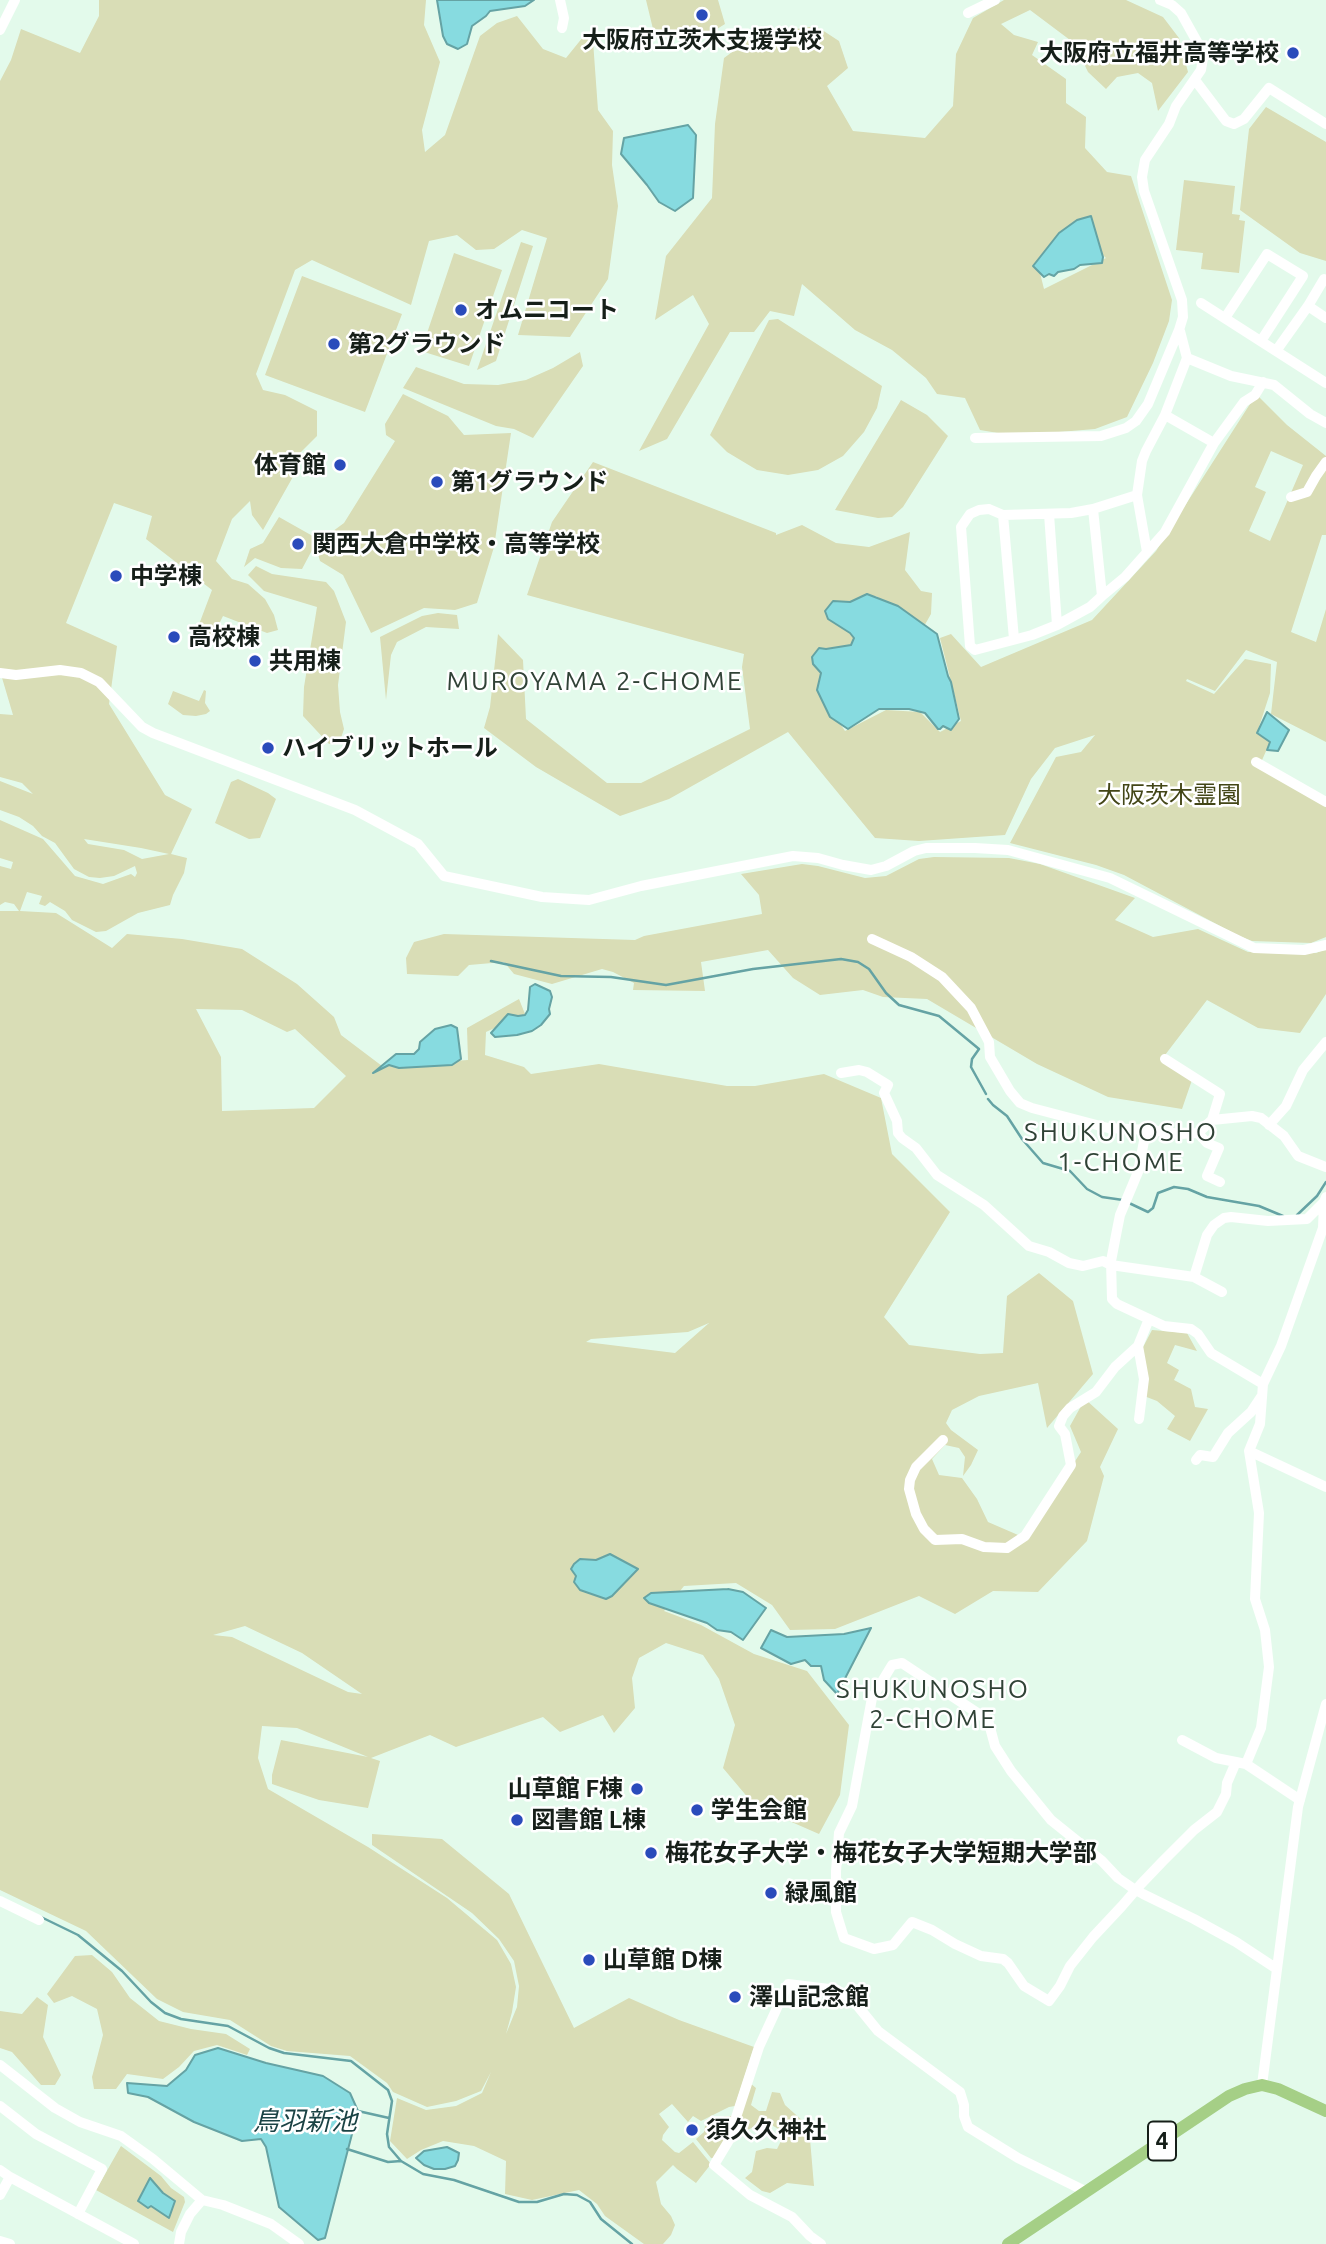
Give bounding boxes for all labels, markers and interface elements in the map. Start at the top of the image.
marker: 大阪府立茨木支援学校 [694,7,710,23]
place label: 大阪府立茨木支援学校 [582,26,822,54]
place label: 大阪府立福井高等学校 [1039,39,1279,67]
marker: 大阪府立福井高等学校 [1285,45,1301,61]
place label: オムニコート [475,296,619,324]
marker: オムニコート [453,302,469,318]
place label: 第2グラウンド [348,330,506,358]
marker: 第2グラウンド [326,336,342,352]
place label: 体育館 [254,451,326,479]
marker: 体育館 [332,457,348,473]
place label: 第1グラウンド [451,468,609,496]
marker: 第1グラウンド [429,474,445,490]
place label: 関西大倉中学校・高等学校 [312,530,600,558]
marker: 関西大倉中学校・高等学校 [290,536,306,552]
place label: 中学棟 [130,562,202,590]
marker: 中学棟 [108,568,124,584]
place label: 高校棟 [188,623,260,651]
marker: 高校棟 [166,629,182,645]
place label: 共用棟 [269,647,341,675]
marker: 共用棟 [247,653,263,669]
district label: MUROYAMA 2-CHOME [448,665,742,697]
place label: ハイブリットホール [282,734,498,762]
marker: ハイブリットホール [260,740,276,756]
park label: 大阪茨木霊園 [1097,781,1241,809]
district label: SHUKUNOSHO 1-CHOME [1025,1116,1217,1178]
district label: SHUKUNOSHO 2-CHOME [837,1673,1029,1734]
place label: 山草館 F棟 [508,1775,623,1803]
marker: 山草館 F棟 [629,1781,645,1797]
place label: 学生会館 [711,1796,807,1824]
marker: 学生会館 [689,1802,705,1818]
place label: 図書館 L棟 [531,1806,646,1834]
marker: 図書館 L棟 [509,1812,525,1828]
place label: 梅花女子大学・梅花女子大学短期大学部 [665,1839,1097,1867]
marker: 梅花女子大学・梅花女子大学短期大学部 [643,1845,659,1861]
place label: 緑風館 [785,1879,857,1907]
marker: 緑風館 [763,1885,779,1901]
place label: 山草館 D棟 [603,1946,722,1974]
marker: 山草館 D棟 [581,1952,597,1968]
place label: 澤山記念館 [749,1983,869,2011]
marker: 澤山記念館 [727,1989,743,2005]
water label: 鳥羽新池 [253,2105,357,2137]
place label: 須久久神社 [706,2116,826,2144]
marker: 須久久神社 [684,2122,700,2138]
road number: 4 [1148,2122,1176,2160]

